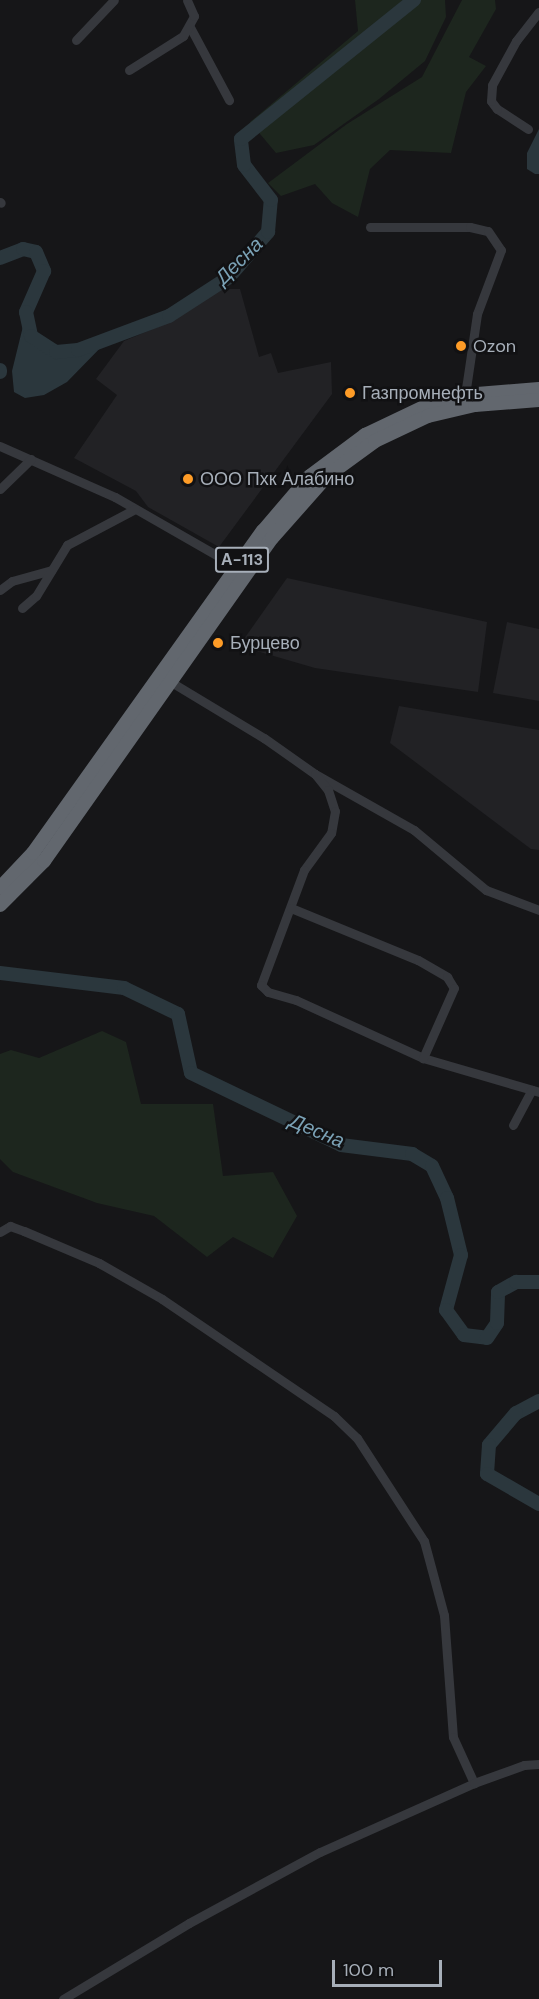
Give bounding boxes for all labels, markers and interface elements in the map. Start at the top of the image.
water label: Десна [210,232,268,290]
place label: Ozon [473,335,516,357]
marker: Ozon [454,339,468,353]
place label: Газпромнефть [362,382,483,404]
marker: Газпромнефть [343,386,357,400]
place label: ООО Пхк Алабино [200,468,354,490]
marker: ООО Пхк Алабино [181,472,195,486]
road number: А-113 [214,547,270,573]
place label: Бурцево [230,632,300,654]
marker: Бурцево [211,636,225,650]
water label: Десна [286,1109,348,1153]
scale bar [335,1948,444,1986]
text: 100 m [343,1958,394,1982]

